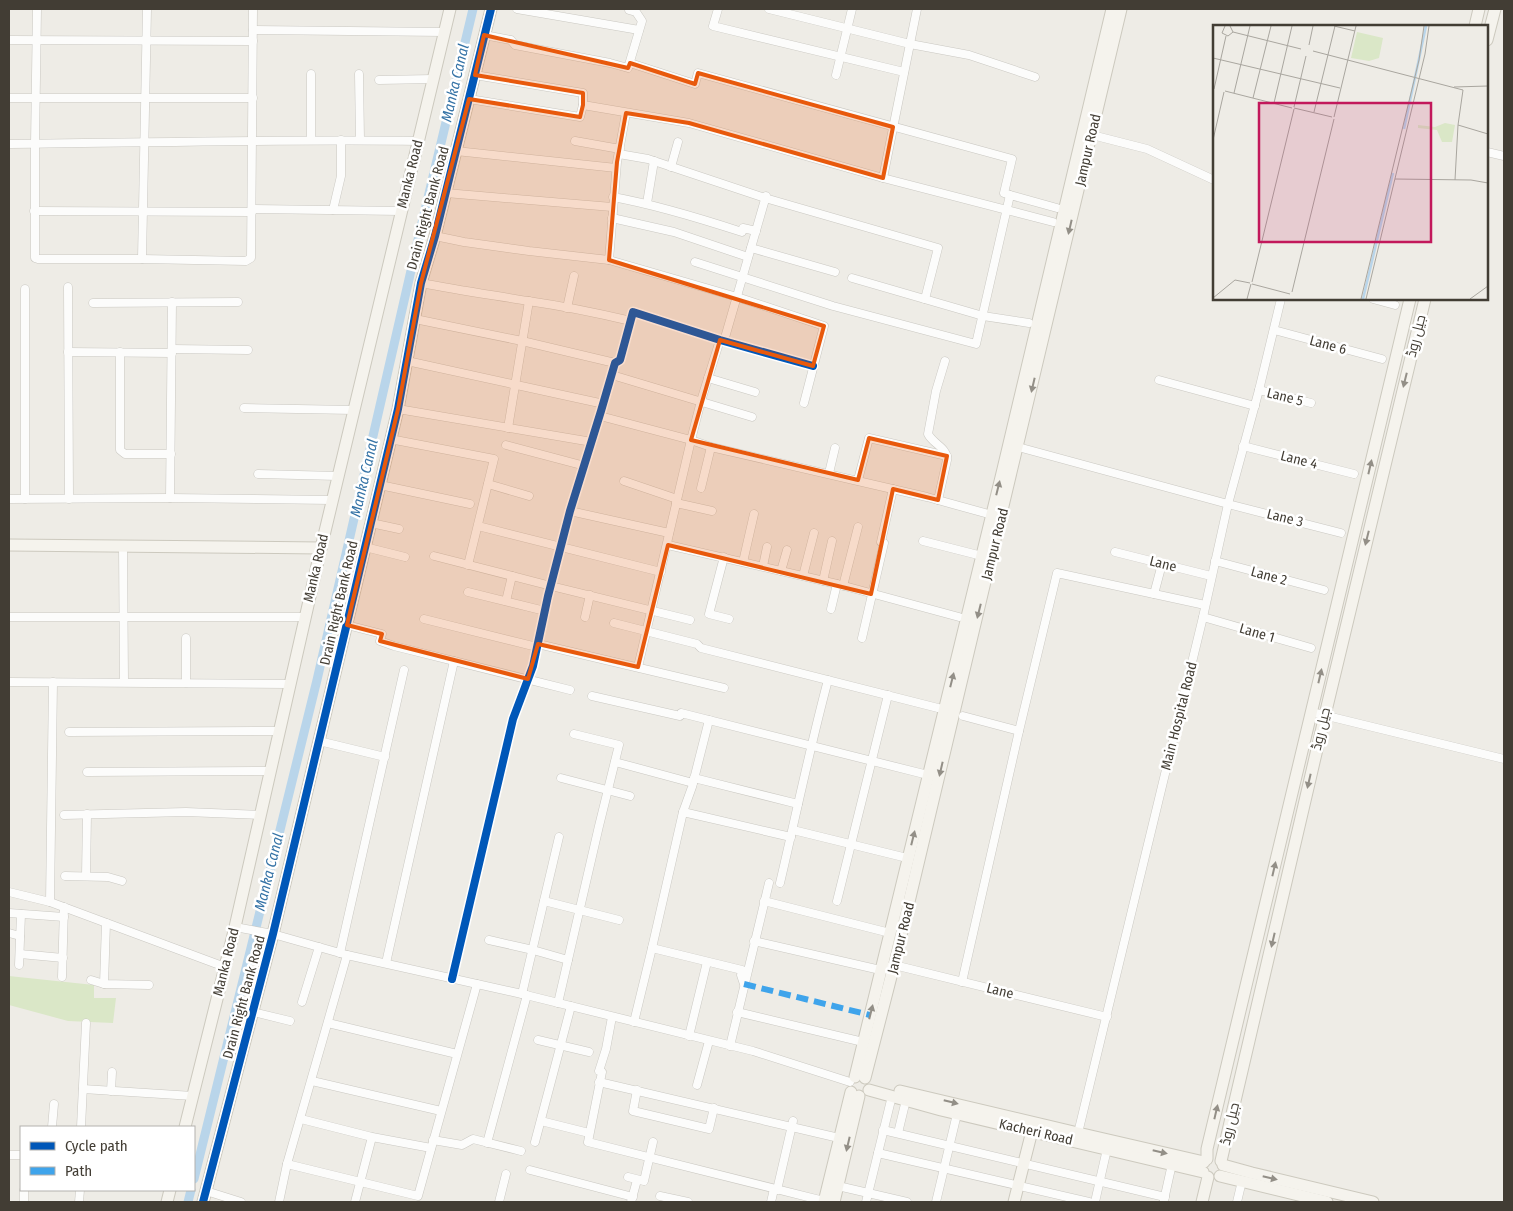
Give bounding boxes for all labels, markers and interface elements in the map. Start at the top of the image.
inset map [1213,25,1488,300]
water label: Manka Canal [437,42,473,124]
street label: Jampur Road [1071,112,1105,188]
street label: Manka Road [393,138,427,210]
street label: Drain Right Bank Road [403,144,453,272]
one-way arrow [1066,219,1074,234]
street label: جیل روڈ [1403,313,1429,359]
street label: Lane 6 [1308,332,1348,358]
one-way arrow [1401,373,1409,388]
one-way arrow [1029,377,1037,392]
street label: Lane 5 [1265,384,1305,410]
water label: Manka Canal [346,437,382,519]
street label: Lane 4 [1279,447,1319,473]
one-way arrow [1366,460,1374,475]
one-way arrow [995,480,1003,495]
street label: Lane 3 [1265,505,1305,531]
street label: Jampur Road [978,506,1012,582]
one-way arrow [1363,531,1371,546]
street label: Manka Road [300,532,332,604]
street label: Drain Right Bank Road [316,539,362,667]
street label: Lane [1148,552,1178,576]
street label: Lane 2 [1249,563,1289,589]
one-way arrow [975,603,983,618]
street label: Lane 1 [1237,620,1277,646]
street label: Main Hospital Road [1157,660,1201,772]
one-way arrow [1316,669,1324,684]
one-way arrow [948,672,956,687]
street label: جیل روڈ [1308,706,1334,752]
one-way arrow [937,761,945,776]
one-way arrow [1305,774,1313,789]
one-way arrow [909,830,917,845]
water label: Manka Canal [251,831,287,913]
one-way arrow [1270,861,1278,876]
street label: Jampur Road [884,900,918,976]
street label: Manka Road [209,926,243,998]
one-way arrow [1268,932,1276,948]
street label: Drain Right Bank Road [219,933,269,1061]
street label: Lane [985,979,1015,1003]
one-way arrow [867,1005,875,1020]
one-way arrow [944,1098,959,1106]
street label: جیل روڈ [1217,1101,1243,1147]
one-way arrow [1212,1104,1220,1119]
street label: Kacheri Road [997,1115,1075,1149]
legend [20,1126,195,1191]
one-way arrow [844,1136,852,1151]
text: Cycle path [65,1137,128,1155]
one-way arrow [1153,1148,1168,1156]
text: Path [65,1162,92,1180]
one-way arrow [1263,1174,1278,1182]

